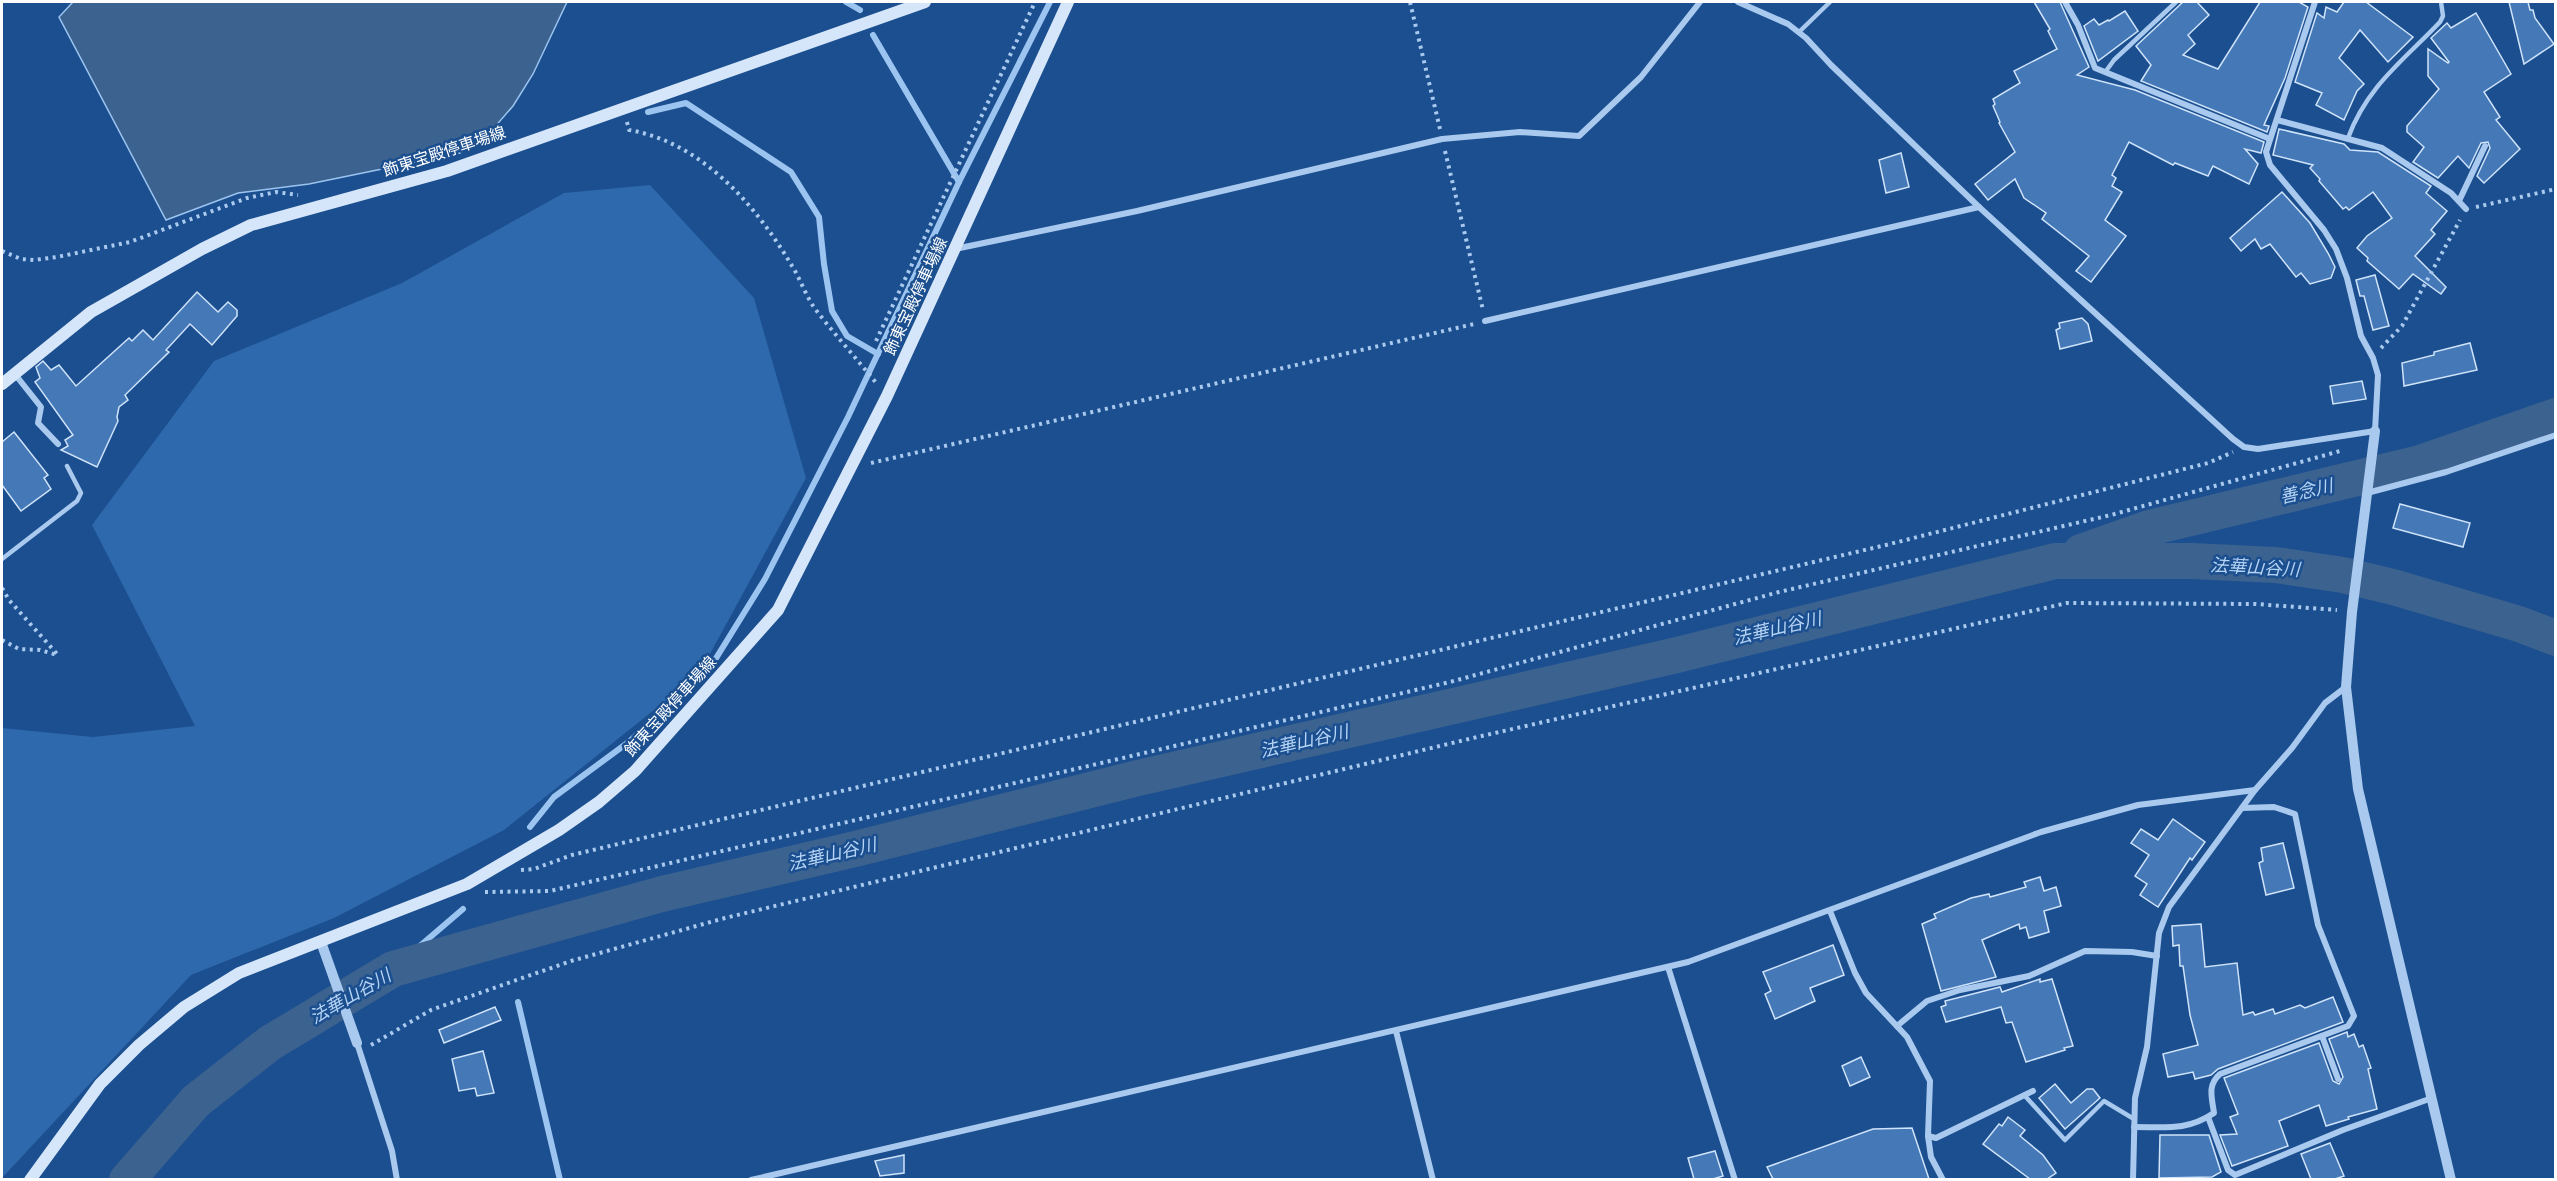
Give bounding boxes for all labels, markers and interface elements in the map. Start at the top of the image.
street label: 飾東宝殿停車場線 [380,122,508,180]
street label: 飾東宝殿停車場線 [879,234,951,358]
water label: 善念川 [2277,474,2337,507]
water label: 法華山谷川 [2210,554,2302,580]
water label: 法華山谷川 [1731,607,1825,648]
street label: 飾東宝殿停車場線 [620,652,720,760]
water label: 法華山谷川 [1258,720,1352,761]
water label: 法華山谷川 [786,833,880,874]
water label: 法華山谷川 [306,963,396,1028]

